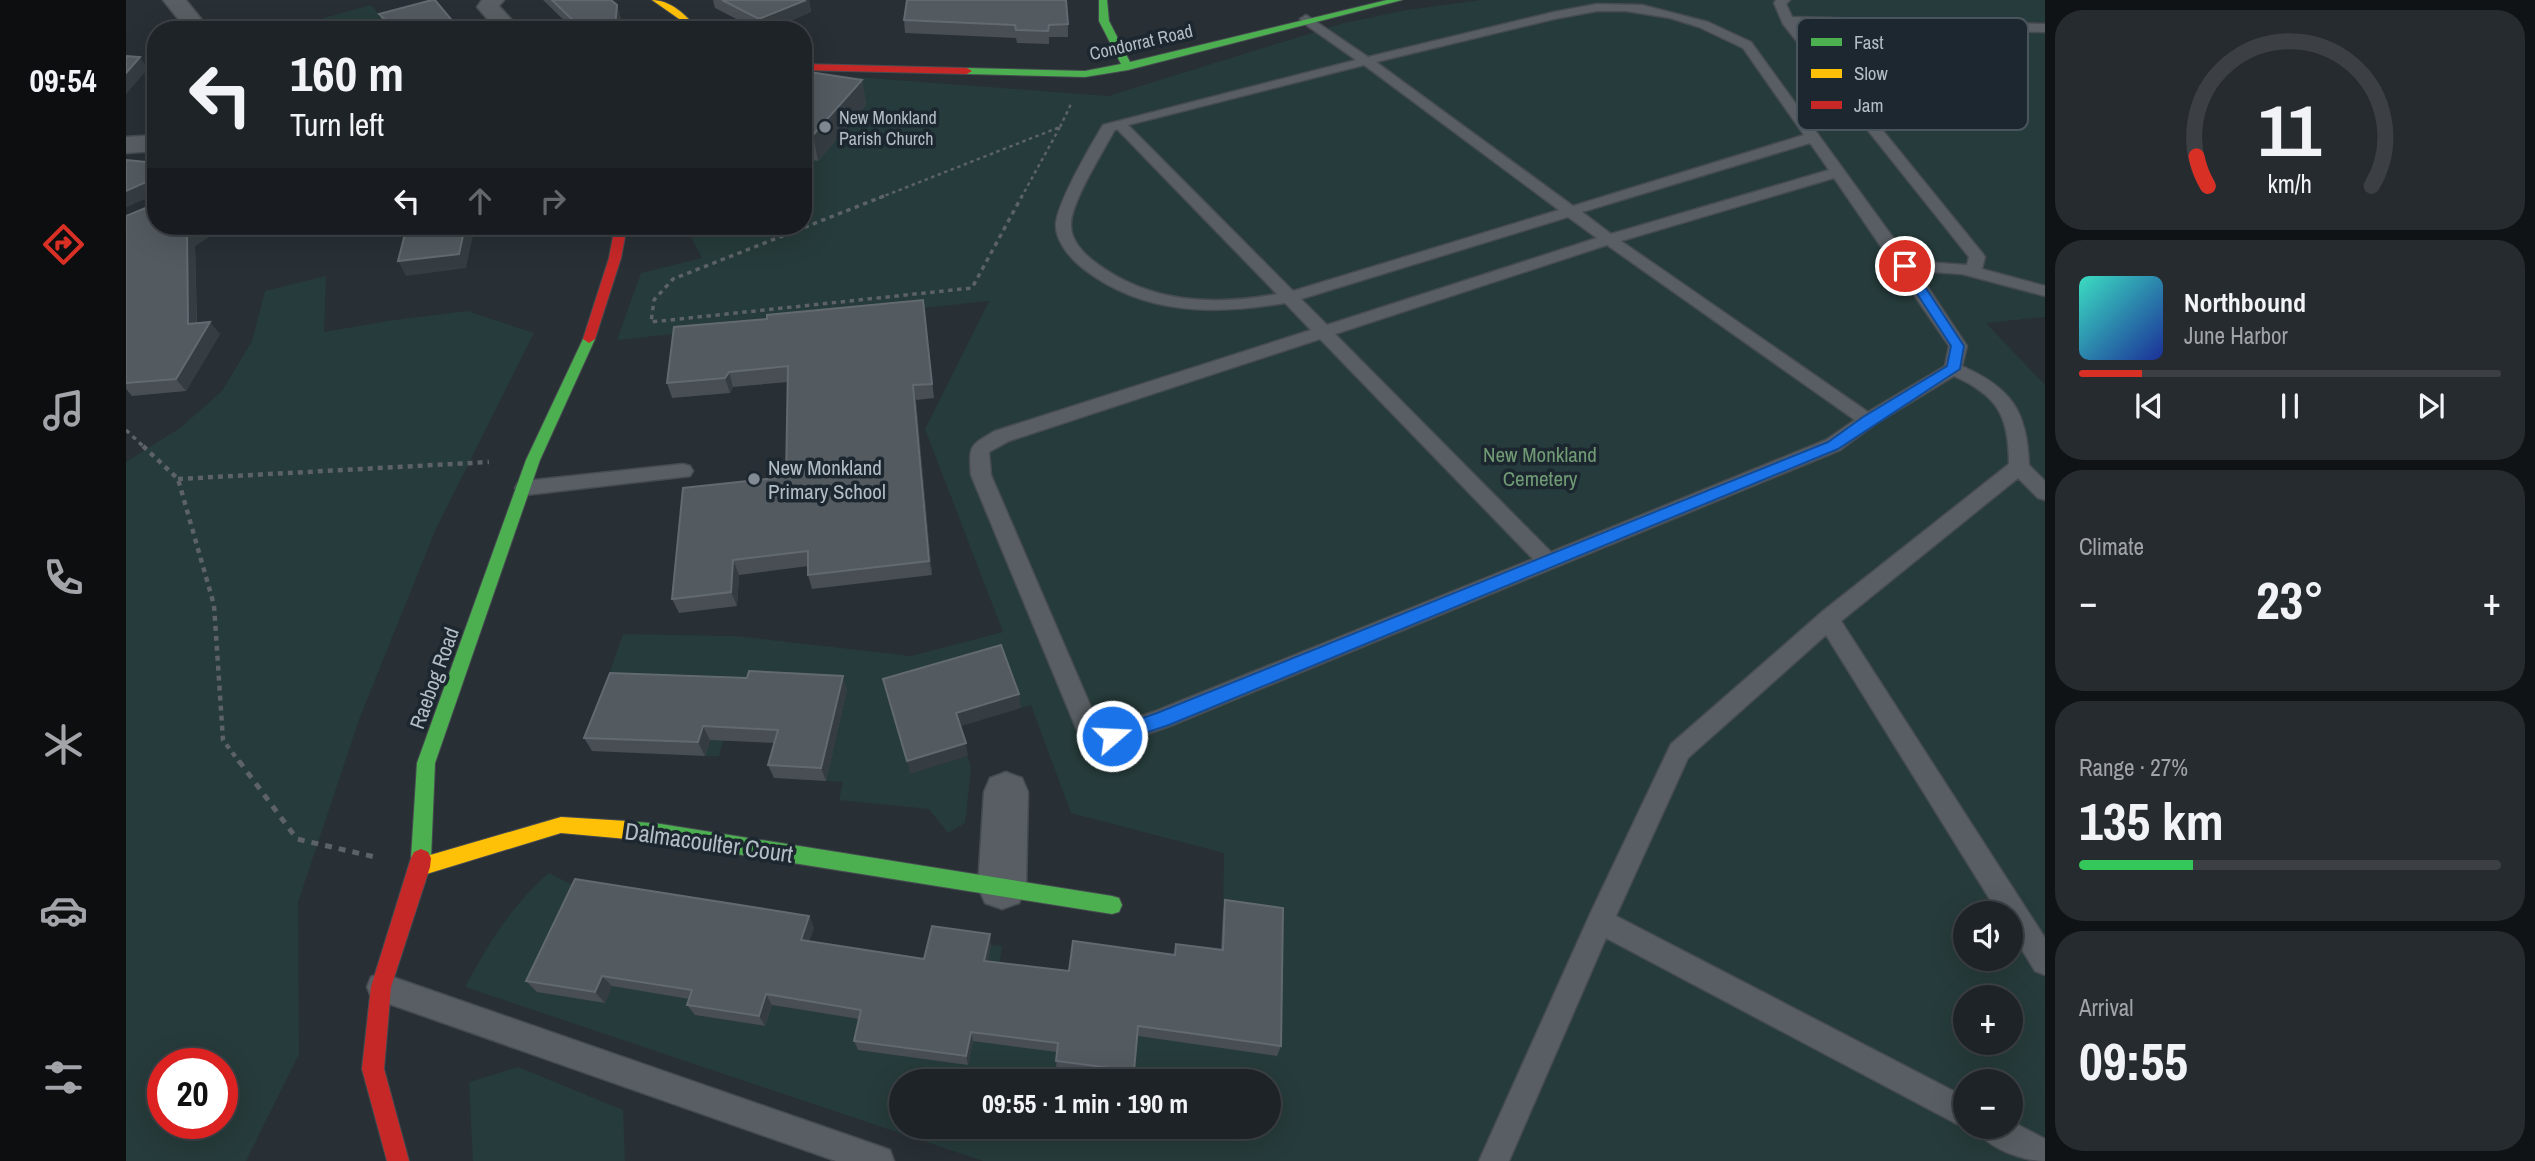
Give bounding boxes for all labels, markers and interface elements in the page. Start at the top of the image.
street label: Condorrat Road [1087,18,1195,66]
legend [1797,18,2028,130]
text: Fast [1854,29,1884,55]
text: 160 m [290,40,404,106]
icon: left [175,49,266,140]
text: 09:54 [29,59,97,102]
text: Slow [1854,60,1889,86]
text: 11 [2258,81,2322,179]
text: Jam [1854,92,1883,118]
text: Turn left [290,103,384,146]
place label: New Monkland Parish Church [839,105,937,151]
marker: New Monkland Parish Church [817,119,833,135]
text: km/h [2268,167,2312,201]
icon: left [388,182,426,220]
icon: ahead [461,182,499,220]
icon: right [534,182,572,220]
icon: directions [39,220,88,269]
pin [1875,236,1935,296]
icon: arrive [1886,247,1924,285]
text: Northbound [2184,285,2306,320]
text: June Harbor [2184,320,2288,351]
icon: music [39,386,88,435]
icon: previous [2130,387,2168,425]
icon: pause [2271,387,2309,425]
icon: next [2412,387,2450,425]
park label: New Monkland Cemetery [1483,440,1597,493]
place label: New Monkland Primary School [768,453,886,506]
marker: New Monkland Primary School [746,471,762,487]
text: Climate [2079,531,2144,562]
icon: phone [39,553,88,602]
text: 23° [2256,565,2324,635]
text: − [2079,576,2097,627]
text: + [2483,576,2501,627]
street label: Raebog Road [402,623,466,733]
position arrow [1075,699,1149,773]
icon: climate [39,720,88,769]
text: Range · 27% [2079,752,2188,783]
text: 135 km [2079,786,2224,856]
street label: Dalmacoulter Court [623,814,796,870]
icon: car [39,886,88,935]
map controls [1953,901,2023,1139]
button: sound [1953,901,2023,971]
button: + [1953,985,2023,1055]
text: Arrival [2079,992,2134,1023]
text: 09:55 [2079,1026,2188,1096]
speed limit sign: 20 [147,1048,238,1139]
icon: filters [39,1053,88,1102]
button: − [1953,1069,2023,1139]
text: 09:55 · 1 min · 190 m [982,1086,1188,1121]

